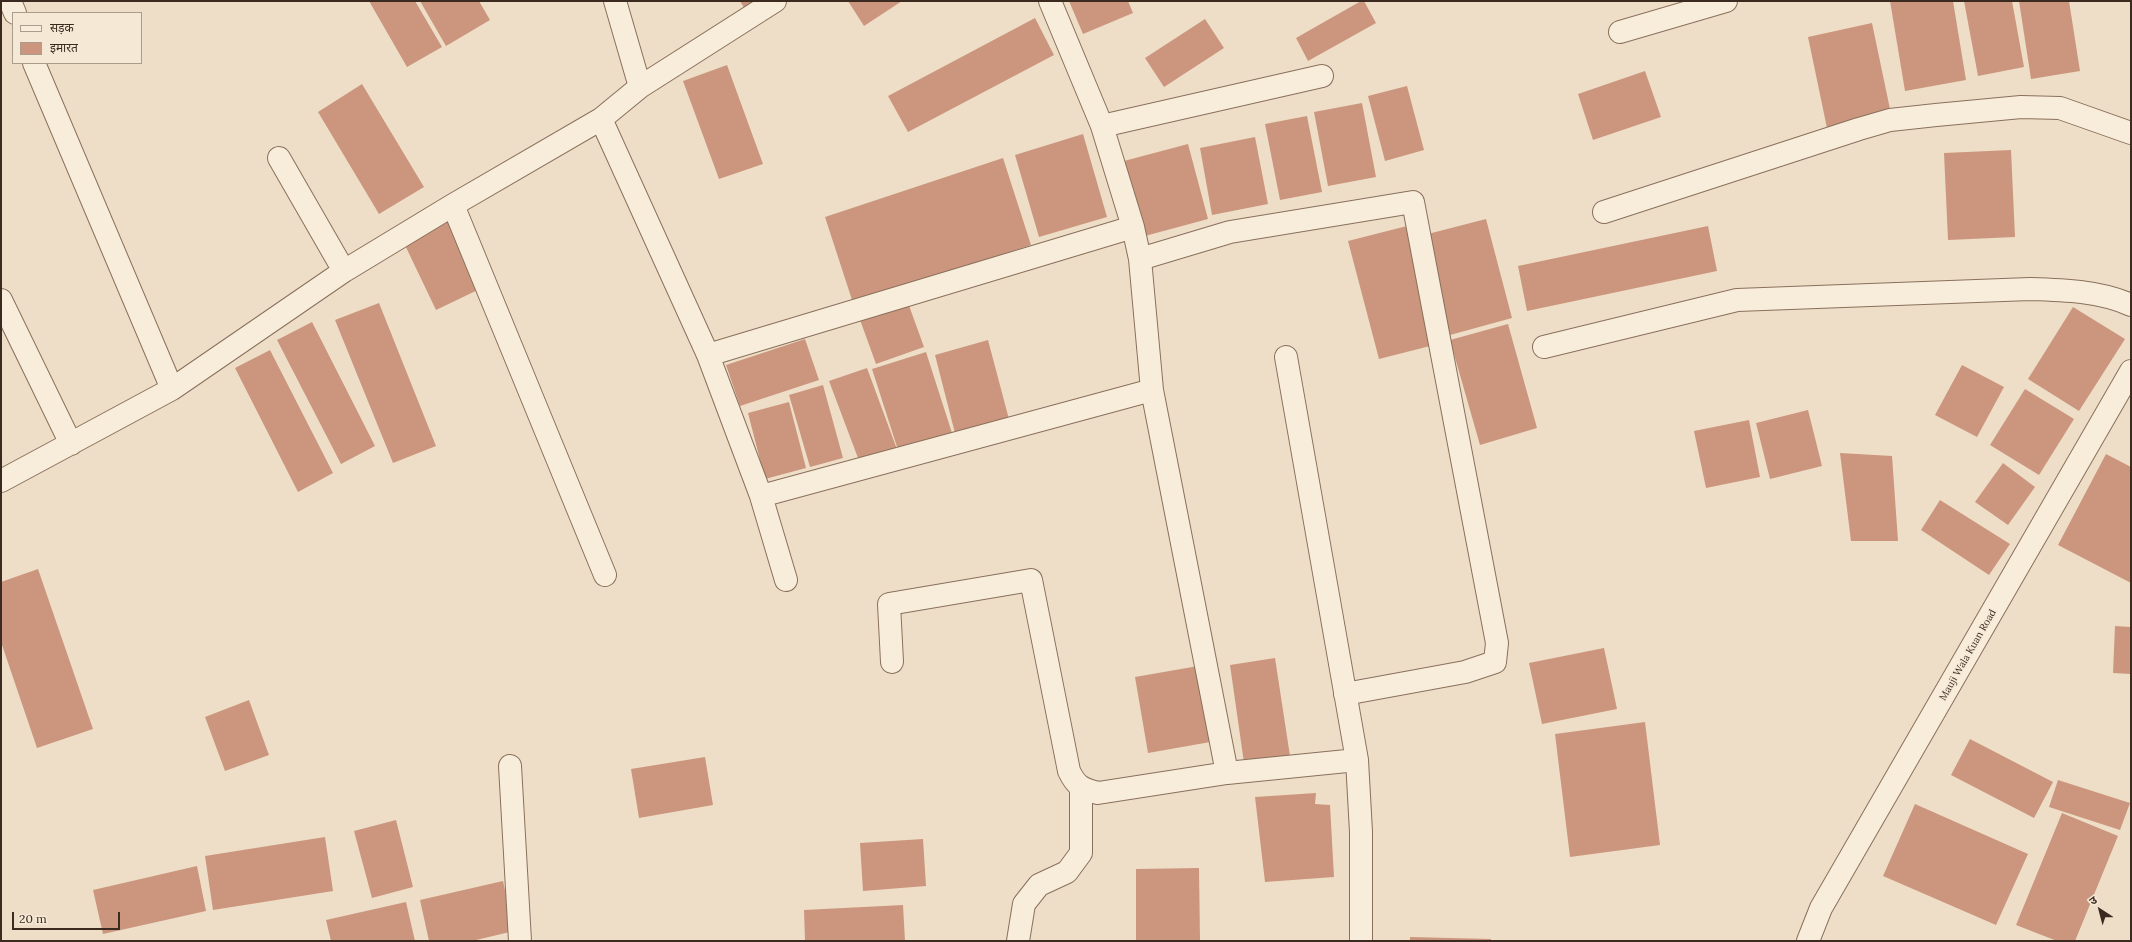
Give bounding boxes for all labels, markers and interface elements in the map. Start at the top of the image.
legend [12,12,142,64]
text: सड़क [50,20,74,35]
text: इमारत [50,40,78,55]
street label: Mauji Wala Kuan Road [1937,607,1999,703]
north arrow [2080,890,2120,930]
text: उ [2086,893,2100,908]
scale bar [14,904,122,930]
text: 20 m [19,911,47,926]

